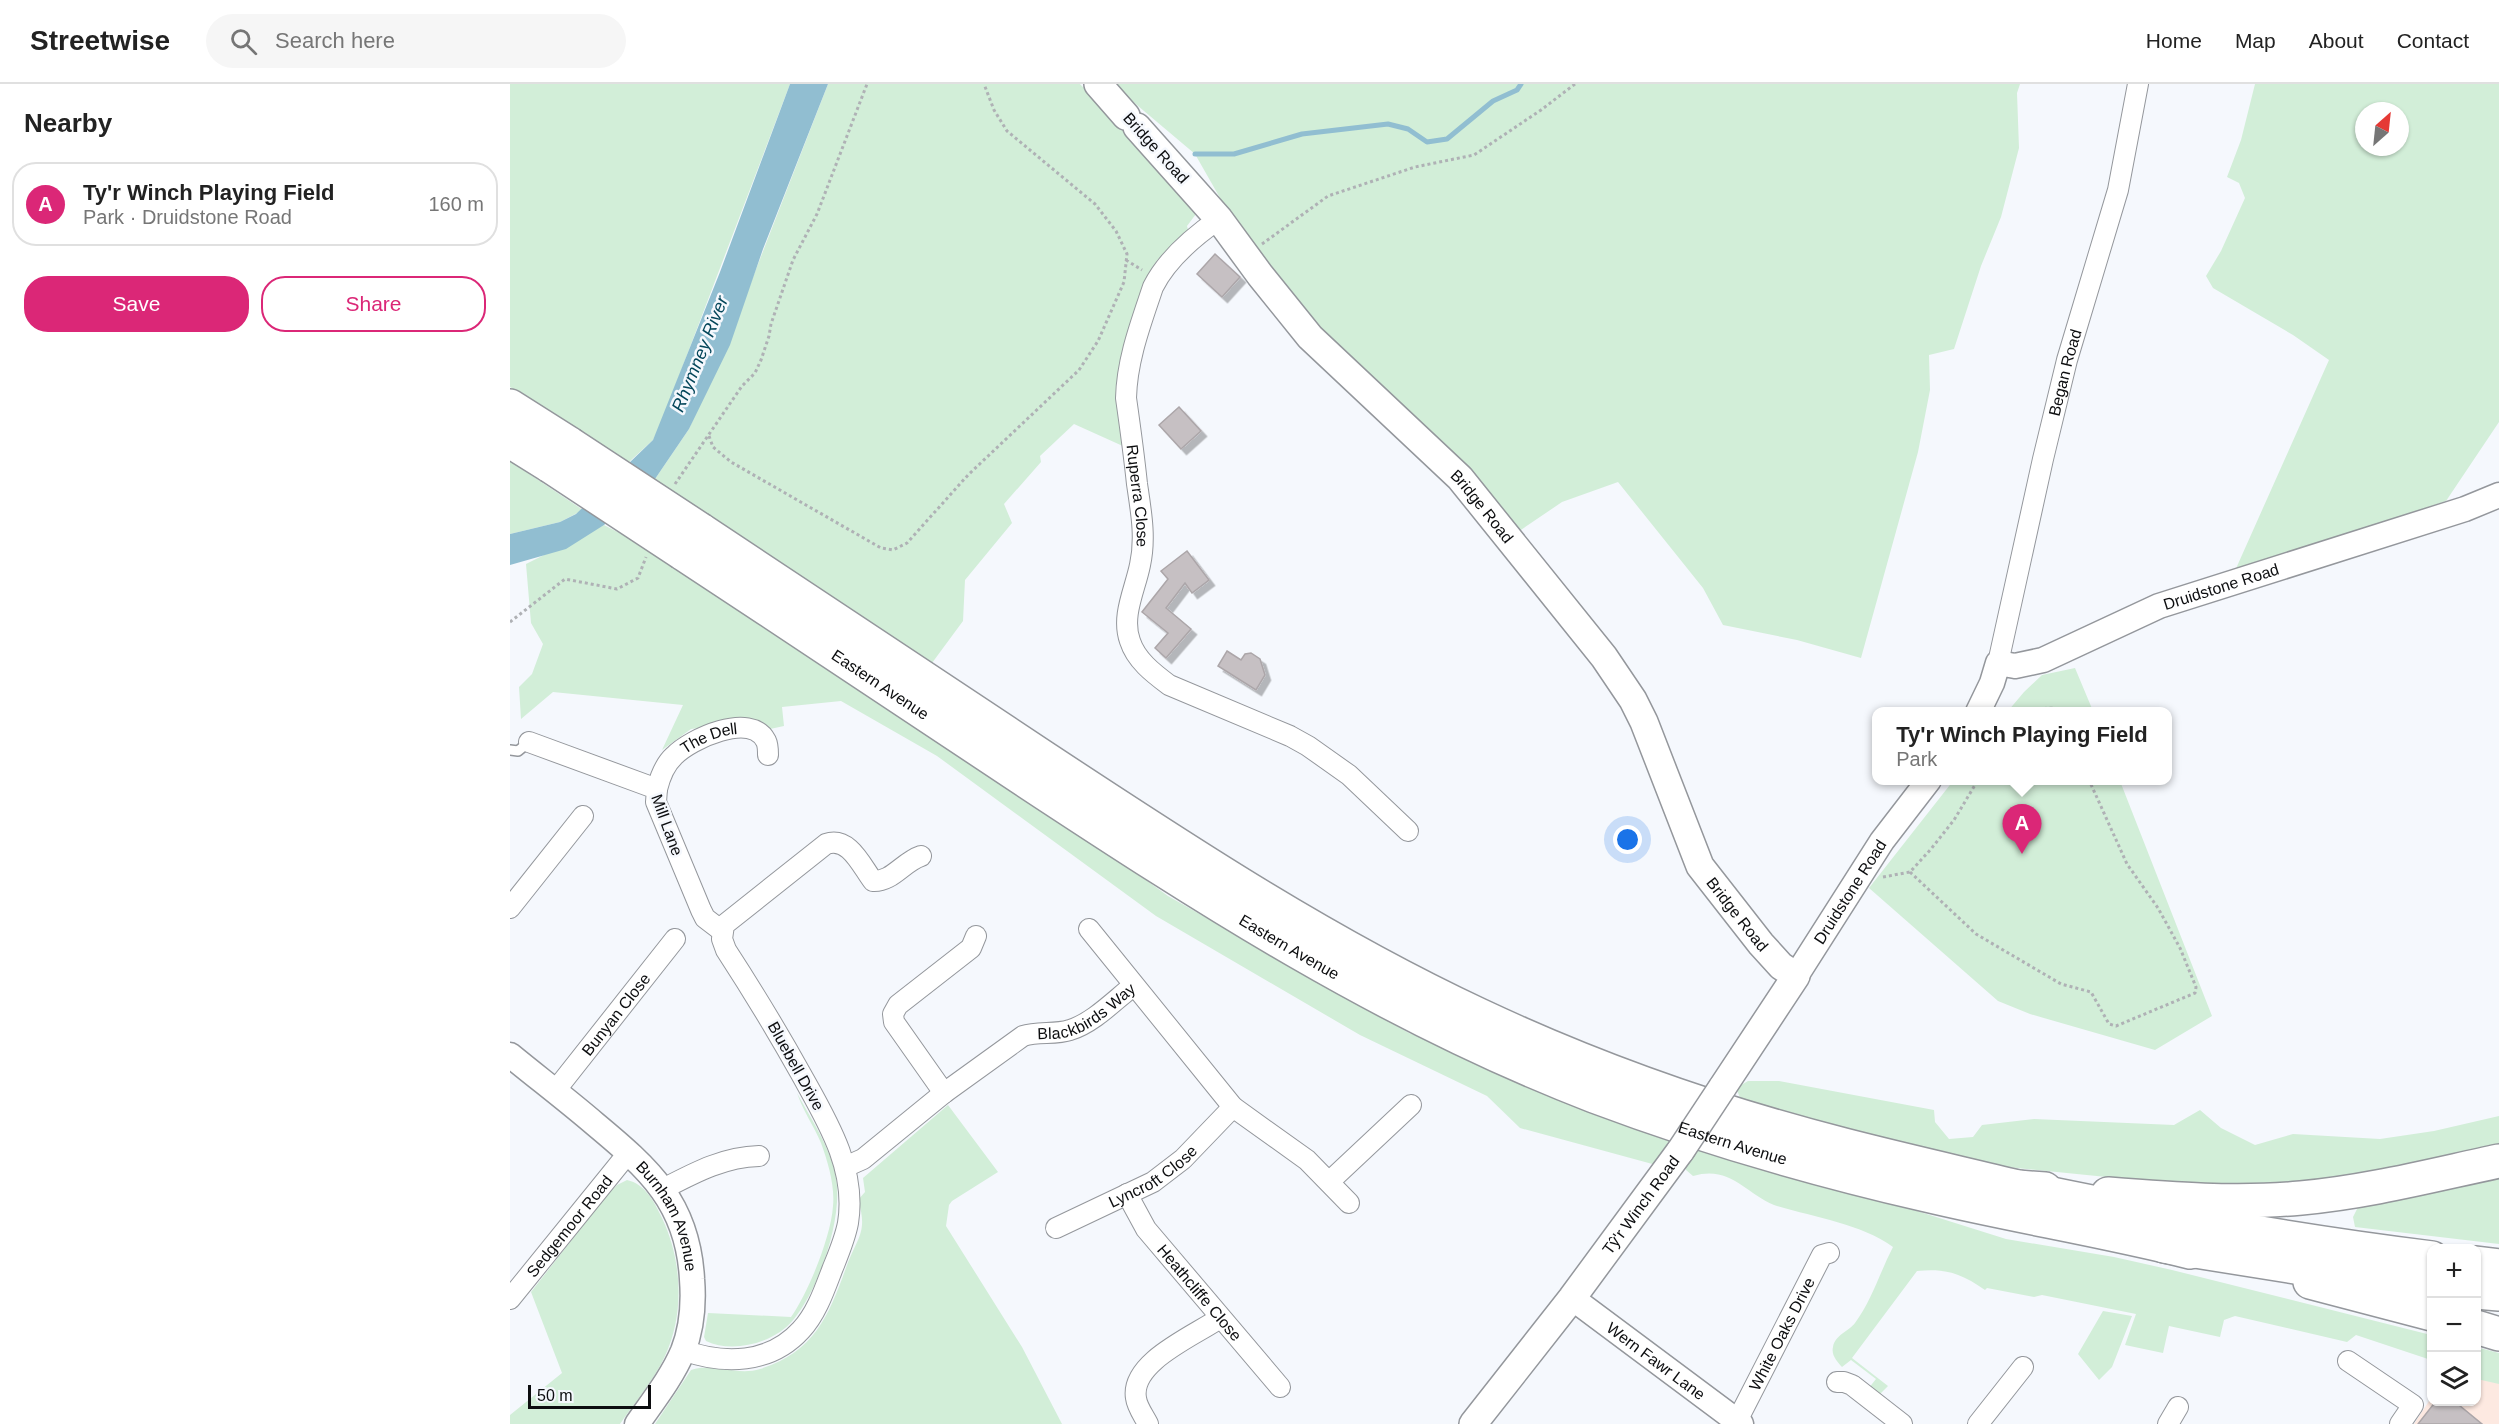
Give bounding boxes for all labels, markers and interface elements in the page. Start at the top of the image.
search box [206,14,626,68]
text: Streetwise [30,25,170,56]
icon: search [227,25,260,58]
text: Search here [275,28,395,53]
text: Home [2146,29,2202,52]
text: Map [2235,29,2276,52]
text: About [2309,29,2364,52]
text: Contact [2397,29,2469,52]
north arrow [2355,102,2409,156]
text: Nearby [24,108,112,138]
street label: Bridge Road [1120,109,1192,187]
text: Ty'r Winch Playing Field [83,180,335,205]
text: A [38,193,53,215]
text: 160 m [428,193,484,215]
text: Park · Druidstone Road [83,206,292,228]
button: Save [24,276,249,332]
button: Share [261,276,486,332]
water label: Rhymney River [668,292,733,415]
street label: Began Road [2045,327,2084,418]
street label: Ruperra Close [1124,443,1151,548]
street label: Bridge Road [1448,466,1517,546]
street label: Druidstone Road [2161,560,2281,613]
street label: Eastern Avenue [829,646,932,723]
popup [1872,707,2172,785]
street label: The Dell [677,719,738,756]
text: Ty'r Winch Playing Field [1896,722,2148,747]
text: Park [1896,748,1937,770]
street label: Mill Lane [648,792,686,858]
pin: A [2002,804,2042,854]
your location [1613,825,1642,854]
street label: Druidstone Road [1810,836,1889,947]
street label: Bridge Road [1704,874,1772,955]
street label: Eastern Avenue [1236,911,1343,982]
street label: Bunyan Close [578,970,653,1058]
street label: Blackbirds Way [1037,980,1138,1042]
street label: Bluebell Drive [765,1019,827,1113]
street label: Eastern Avenue [1676,1118,1789,1167]
street label: Lyncroft Close [1106,1142,1200,1210]
street label: Tŷ'r Winch Road [1599,1152,1682,1257]
street label: Burnham Avenue [633,1157,700,1272]
street label: Sedgemoor Road [523,1172,615,1280]
street label: Heathcliffe Close [1154,1241,1245,1344]
map controls [2427,1244,2481,1406]
button: + [2427,1244,2481,1298]
street label: White Oaks Drive [1746,1274,1818,1393]
button: − [2427,1298,2481,1352]
street label: Wern Fawr Lane [1604,1319,1709,1403]
button: layers [2427,1352,2481,1406]
scale bar [528,1382,651,1410]
text: 50 m [537,1387,573,1404]

